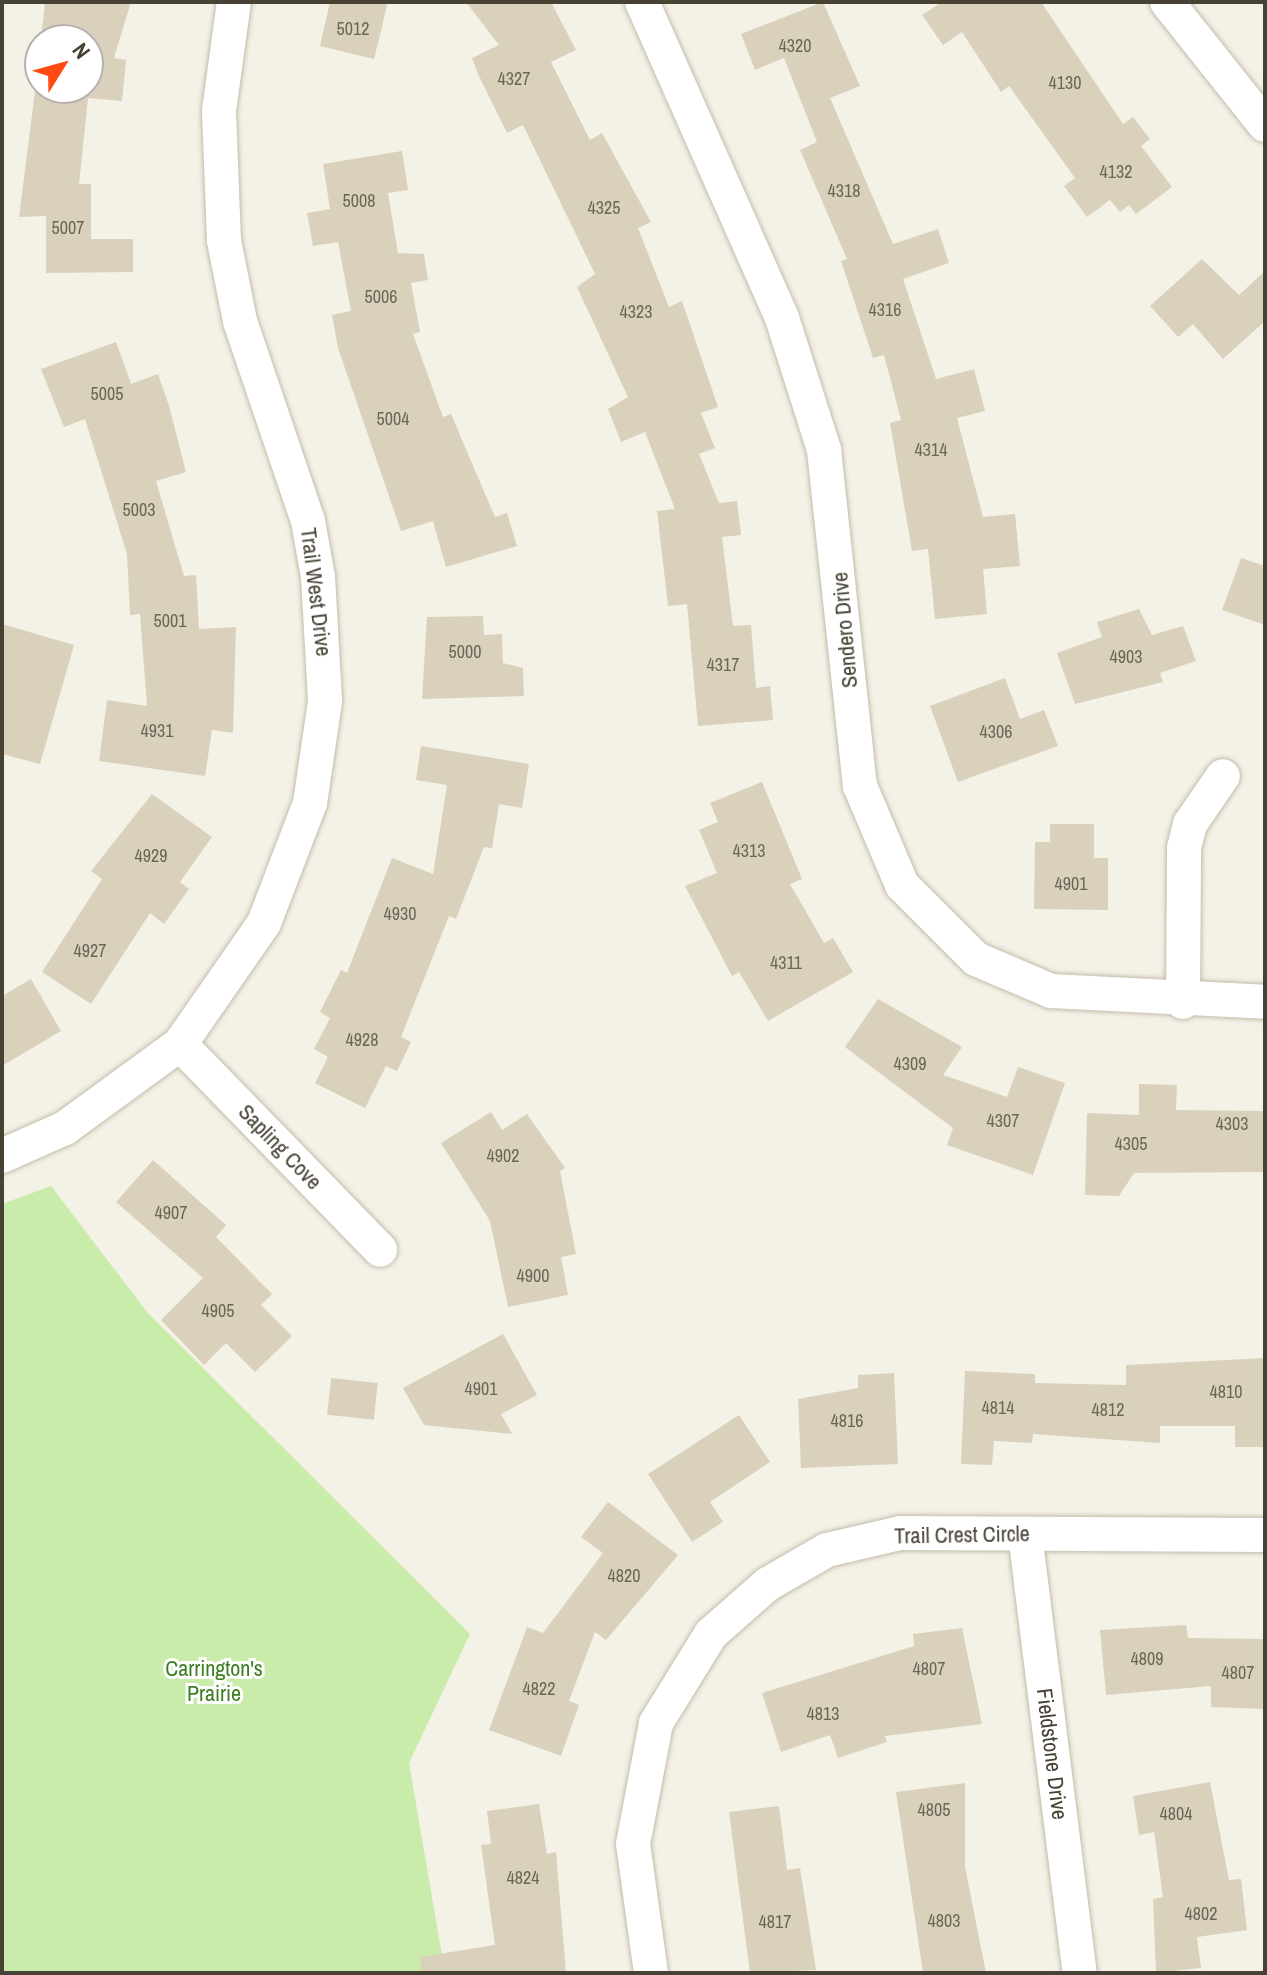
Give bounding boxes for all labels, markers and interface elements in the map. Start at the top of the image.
house number: 5012 [337,18,369,40]
north arrow [24,24,104,104]
house number: 4320 [779,35,811,57]
text: N [66,37,97,65]
house number: 4327 [498,68,530,90]
house number: 4130 [1049,72,1081,94]
house number: 4132 [1100,161,1132,183]
house number: 4318 [828,180,860,202]
house number: 5008 [343,190,375,212]
house number: 4325 [588,197,620,219]
house number: 5007 [52,217,84,239]
house number: 5006 [365,286,397,308]
house number: 4316 [869,299,901,321]
house number: 4323 [620,301,652,323]
house number: 5005 [91,383,123,405]
house number: 5004 [377,408,409,430]
house number: 4314 [915,439,947,461]
house number: 5003 [123,499,155,521]
street label: Trail West Drive [295,526,337,658]
street label: Sendero Drive [827,571,863,689]
house number: 5001 [154,610,186,632]
house number: 5000 [449,641,481,663]
house number: 4903 [1110,646,1142,668]
house number: 4317 [707,654,739,676]
house number: 4931 [141,720,173,742]
house number: 4306 [980,721,1012,743]
house number: 4313 [733,840,765,862]
house number: 4929 [135,845,167,867]
house number: 4901 [1055,873,1087,895]
house number: 4930 [384,903,416,925]
house number: 4927 [74,940,106,962]
house number: 4311 [770,952,802,974]
house number: 4928 [346,1029,378,1051]
house number: 4309 [894,1053,926,1075]
street label: Sapling Cove [233,1099,327,1195]
house number: 4307 [987,1110,1019,1132]
house number: 4303 [1216,1113,1248,1135]
house number: 4305 [1115,1133,1147,1155]
house number: 4902 [487,1145,519,1167]
house number: 4907 [155,1202,187,1224]
house number: 4900 [517,1265,549,1287]
house number: 4905 [202,1300,234,1322]
house number: 4901 [465,1378,497,1400]
house number: 4810 [1210,1381,1242,1403]
house number: 4814 [982,1397,1014,1419]
house number: 4812 [1092,1399,1124,1421]
house number: 4816 [831,1410,863,1432]
street label: Trail Crest Circle [894,1521,1030,1549]
house number: 4820 [608,1565,640,1587]
house number: 4809 [1131,1648,1163,1670]
park label: Carrington's Prairie [165,1655,263,1706]
house number: 4807 [913,1658,945,1680]
house number: 4807 [1222,1662,1254,1684]
house number: 4822 [523,1678,555,1700]
street label: Fieldstone Drive [1031,1687,1073,1821]
house number: 4813 [807,1703,839,1725]
house number: 4805 [918,1799,950,1821]
house number: 4804 [1160,1803,1192,1825]
house number: 4824 [507,1867,539,1889]
house number: 4802 [1185,1903,1217,1925]
house number: 4803 [928,1910,960,1932]
house number: 4817 [759,1911,791,1933]

